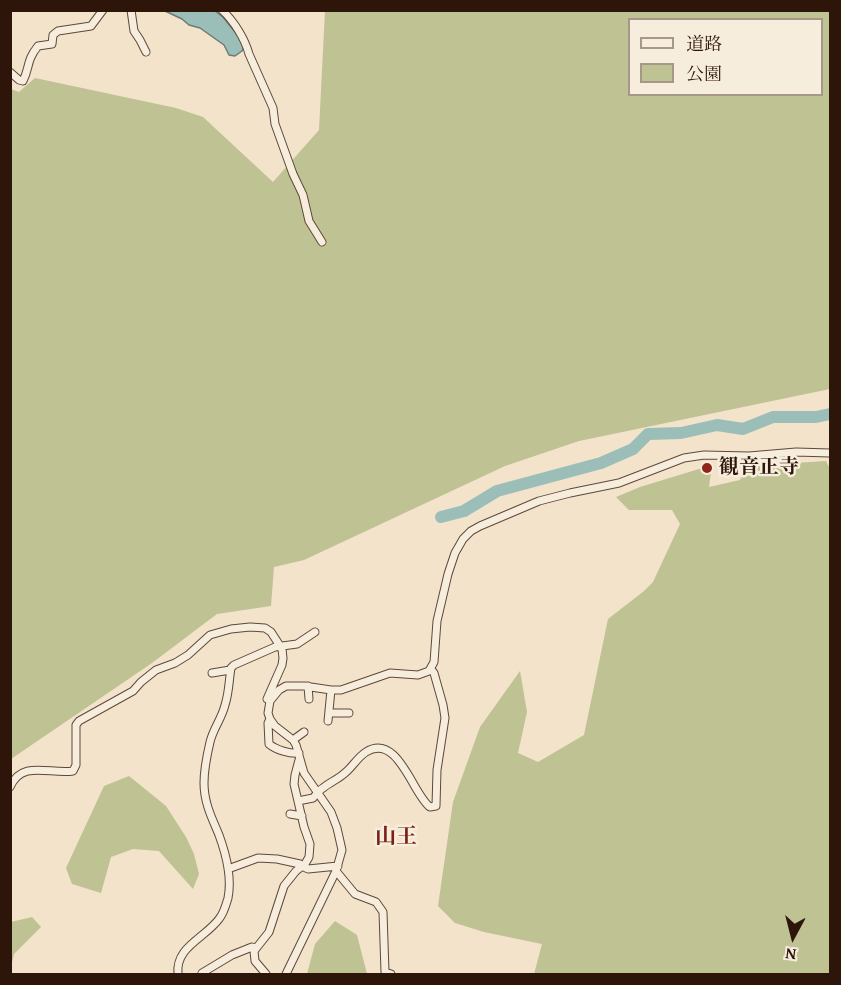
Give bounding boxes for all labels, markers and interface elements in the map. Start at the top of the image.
legend [628,18,823,96]
text: 道路 [686,30,722,57]
text: 公園 [686,60,722,87]
place label: 観音正寺 [719,456,799,480]
marker: 観音正寺 [700,461,714,475]
district label: 山王 [375,825,417,851]
north arrow [763,907,823,967]
text: N [784,942,798,967]

